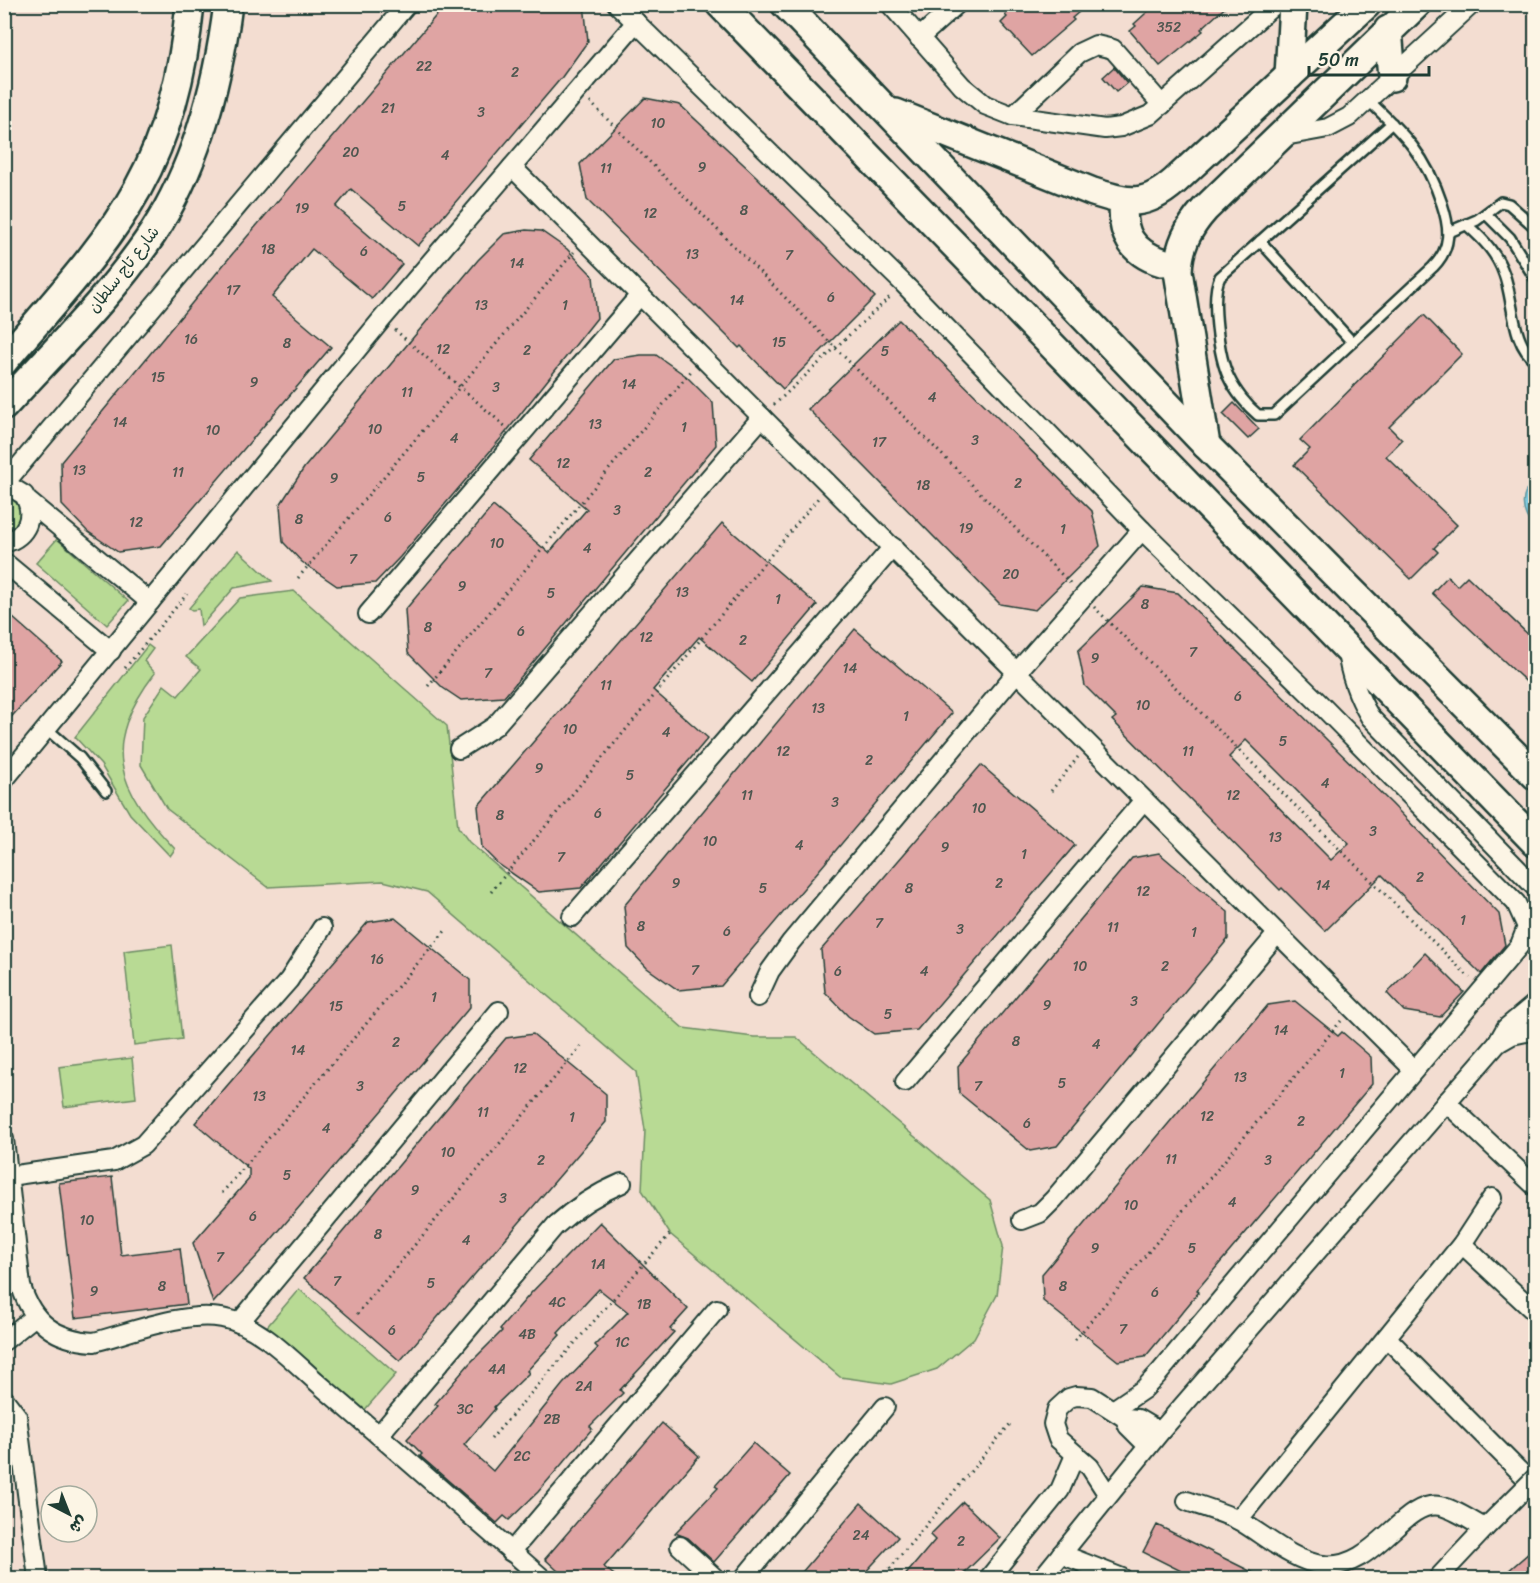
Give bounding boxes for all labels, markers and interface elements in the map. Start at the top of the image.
house number: 352 [1157,15,1181,40]
scale bar [1309,39,1429,77]
text: 50 m [1318,44,1359,76]
house number: 22 [416,54,432,79]
house number: 2 [511,60,519,85]
house number: 21 [381,96,395,121]
house number: 3 [477,100,485,125]
house number: 10 [651,111,666,136]
house number: 20 [343,140,360,165]
house number: 4 [441,143,450,168]
house number: 9 [698,155,707,180]
house number: 11 [600,156,612,181]
house number: 5 [398,194,407,219]
house number: 19 [295,196,310,221]
house number: 8 [740,198,749,223]
house number: 12 [643,201,657,226]
street label: شارع تاج سلطان [80,219,167,319]
house number: 18 [261,237,276,262]
house number: 6 [360,239,368,264]
house number: 13 [685,242,699,267]
house number: 7 [785,243,794,268]
house number: 14 [510,251,525,276]
house number: 17 [226,278,241,303]
house number: 6 [827,285,835,310]
house number: 14 [730,288,745,313]
house number: 13 [474,293,488,318]
house number: 1 [562,293,568,318]
house number: 16 [184,327,198,352]
house number: 15 [772,330,787,355]
house number: 8 [283,331,292,356]
house number: 12 [436,337,450,362]
house number: 2 [523,338,531,363]
house number: 5 [881,339,890,364]
house number: 15 [151,365,166,390]
house number: 9 [250,370,259,395]
house number: 14 [622,372,637,397]
house number: 3 [492,375,500,400]
house number: 11 [401,380,413,405]
house number: 4 [928,385,937,410]
house number: 14 [113,410,128,435]
house number: 13 [588,412,602,437]
house number: 1 [681,415,687,440]
house number: 10 [368,417,383,442]
house number: 10 [206,418,221,443]
house number: 4 [450,426,459,451]
house number: 3 [971,428,979,453]
house number: 17 [872,430,887,455]
house number: 12 [556,451,570,476]
house number: 13 [72,458,86,483]
house number: 11 [172,460,184,485]
house number: 2 [644,460,652,485]
house number: 5 [417,465,426,490]
house number: 9 [330,466,339,491]
house number: 2 [1014,471,1022,496]
house number: 18 [916,473,931,498]
house number: 3 [613,498,621,523]
house number: 6 [384,505,392,530]
house number: 8 [295,507,304,532]
house number: 12 [129,510,143,535]
house number: 19 [959,516,974,541]
house number: 1 [1060,517,1066,542]
house number: 10 [490,531,505,556]
house number: 4 [583,536,592,561]
house number: 7 [349,547,358,572]
house number: 20 [1003,562,1020,587]
house number: 9 [458,574,467,599]
house number: 13 [675,580,689,605]
house number: 5 [547,581,556,606]
house number: 1 [775,587,781,612]
house number: 8 [1141,592,1150,617]
house number: 8 [424,615,433,640]
house number: 6 [517,619,525,644]
house number: 12 [639,625,653,650]
house number: 2 [739,628,747,653]
house number: 7 [1189,640,1198,665]
house number: 9 [1091,646,1100,671]
house number: 14 [843,656,858,681]
house number: 7 [484,661,493,686]
house number: 11 [600,673,612,698]
house number: 6 [1234,684,1242,709]
house number: 10 [1136,693,1151,718]
house number: 13 [811,696,825,721]
house number: 1 [903,704,909,729]
house number: 10 [563,717,578,742]
house number: 4 [662,720,671,745]
house number: 5 [1279,729,1288,754]
house number: 12 [776,739,790,764]
house number: 11 [1182,739,1194,764]
house number: 2 [865,748,873,773]
house number: 9 [535,756,544,781]
house number: 5 [626,763,635,788]
house number: 4 [1321,771,1330,796]
house number: 11 [741,783,753,808]
house number: 12 [1226,783,1240,808]
house number: 3 [831,790,839,815]
house number: 10 [972,796,987,821]
house number: 6 [594,801,602,826]
house number: 8 [496,803,505,828]
house number: 3 [1369,819,1377,844]
house number: 13 [1268,825,1282,850]
house number: 10 [703,829,718,854]
house number: 4 [795,833,804,858]
house number: 9 [941,835,950,860]
house number: 1 [1021,842,1027,867]
house number: 7 [557,845,566,870]
house number: 2 [1416,865,1424,890]
house number: 9 [672,871,681,896]
house number: 2 [995,871,1003,896]
house number: 14 [1316,873,1331,898]
house number: 5 [759,876,768,901]
house number: 8 [905,876,914,901]
house number: 12 [1136,879,1150,904]
house number: 1 [1460,908,1466,933]
house number: 7 [875,911,884,936]
house number: 8 [637,914,646,939]
house number: 11 [1107,915,1119,940]
house number: 3 [956,917,964,942]
house number: 6 [723,919,731,944]
house number: 1 [1191,920,1197,945]
house number: 16 [370,947,384,972]
house number: 10 [1073,954,1088,979]
house number: 2 [1161,954,1169,979]
house number: 7 [691,958,700,983]
house number: 6 [834,959,842,984]
house number: 4 [920,959,929,984]
house number: 1 [431,985,437,1010]
house number: 3 [1130,989,1138,1014]
house number: 9 [1043,993,1052,1018]
house number: 15 [329,994,344,1019]
house number: 5 [884,1002,893,1027]
house number: 14 [1274,1018,1289,1043]
house number: 8 [1012,1029,1021,1054]
house number: 2 [392,1030,400,1055]
house number: 4 [1092,1032,1101,1057]
house number: 14 [291,1038,306,1063]
house number: 12 [513,1056,527,1081]
house number: 1 [1339,1061,1345,1086]
house number: 13 [1233,1065,1247,1090]
house number: 5 [1058,1071,1067,1096]
house number: 3 [356,1074,364,1099]
house number: 7 [974,1074,983,1099]
house number: 13 [252,1084,266,1109]
house number: 11 [477,1100,489,1125]
house number: 12 [1200,1104,1214,1129]
house number: 1 [569,1105,575,1130]
house number: 2 [1297,1109,1305,1134]
house number: 6 [1023,1111,1031,1136]
house number: 4 [322,1116,331,1141]
house number: 10 [441,1140,456,1165]
house number: 11 [1165,1147,1177,1172]
house number: 2 [537,1148,545,1173]
house number: 3 [1264,1148,1272,1173]
house number: 5 [283,1163,292,1188]
house number: 9 [411,1178,420,1203]
house number: 3 [499,1186,507,1211]
house number: 4 [1228,1190,1237,1215]
house number: 10 [1124,1193,1139,1218]
house number: 6 [249,1204,257,1229]
house number: 10 [80,1208,95,1233]
house number: 8 [374,1222,383,1247]
house number: 4 [462,1228,471,1253]
house number: 9 [1091,1236,1100,1261]
house number: 5 [1188,1236,1197,1261]
house number: 7 [216,1245,225,1270]
house number: 1A [590,1252,606,1277]
house number: 7 [333,1269,342,1294]
house number: 5 [427,1271,436,1296]
house number: 8 [158,1274,167,1299]
house number: 8 [1059,1274,1068,1299]
house number: 9 [90,1279,99,1304]
house number: 6 [1151,1280,1159,1305]
house number: 4C [548,1290,566,1315]
house number: 1B [637,1292,652,1317]
house number: 7 [1119,1317,1128,1342]
house number: 6 [388,1318,396,1343]
house number: 4B [518,1322,536,1347]
house number: 1C [615,1330,630,1355]
house number: 4A [488,1357,506,1382]
house number: 2A [575,1374,593,1399]
house number: 3C [457,1397,473,1422]
house number: 2B [544,1407,561,1432]
house number: 2C [514,1444,531,1469]
north arrow [39,1484,99,1544]
text: ش [62,1508,95,1541]
house number: 24 [853,1523,870,1548]
house number: 2 [957,1529,965,1554]

